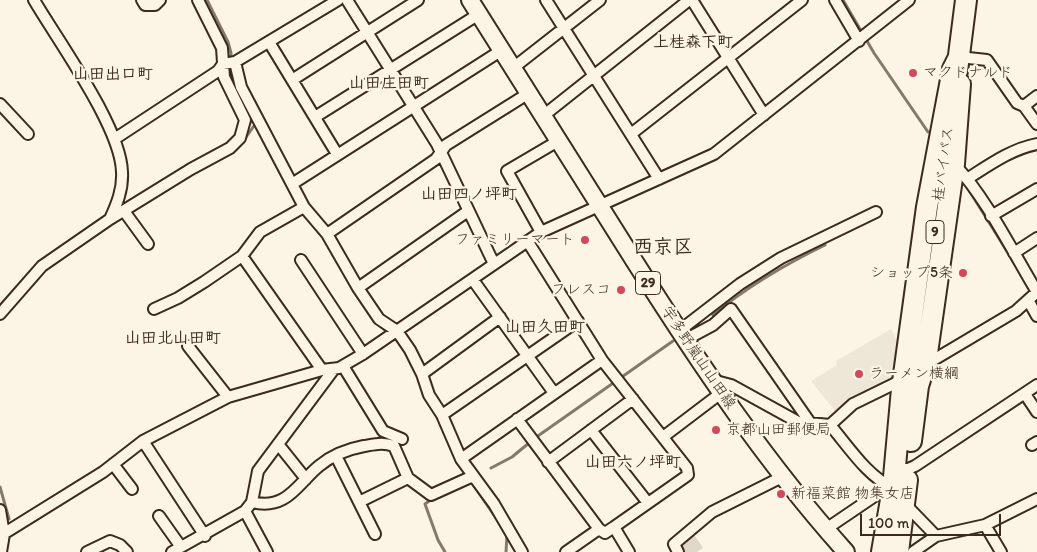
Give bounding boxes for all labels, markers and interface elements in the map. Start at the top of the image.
district label: 上桂森下町 [653,33,733,53]
place label: マクドナルド [923,64,1013,82]
district label: 山田出口町 [73,65,153,85]
marker: マクドナルド [907,67,919,79]
district label: 山田庄田町 [349,74,429,94]
street label: 桂バイパス [930,126,958,202]
district label: 山田四ノ坪町 [421,185,517,205]
road number: 9 [926,220,944,243]
place label: ファミリーマート [455,231,575,249]
marker: ファミリーマート [579,234,591,246]
district label: 西京区 [633,236,693,260]
place label: ショップ5条 [870,264,953,282]
marker: ショップ5条 [957,267,969,279]
road number: 29 [636,272,660,294]
place label: フレスコ [551,281,611,299]
marker: フレスコ [615,284,627,296]
street label: 宇多野嵐山山田線 [657,303,739,413]
district label: 山田久田町 [505,318,585,338]
district label: 山田北山田町 [125,329,221,349]
place label: ラーメン横綱 [869,365,959,383]
marker: ラーメン横綱 [853,368,865,380]
place label: 京都山田郵便局 [726,421,831,439]
marker: 京都山田郵便局 [710,424,722,436]
district label: 山田六ノ坪町 [585,453,681,473]
place label: 新福菜館 物集女店 [791,485,914,503]
marker: 新福菜館 物集女店 [775,488,787,500]
scale bar [862,504,1003,536]
text: 100 m [868,514,909,532]

